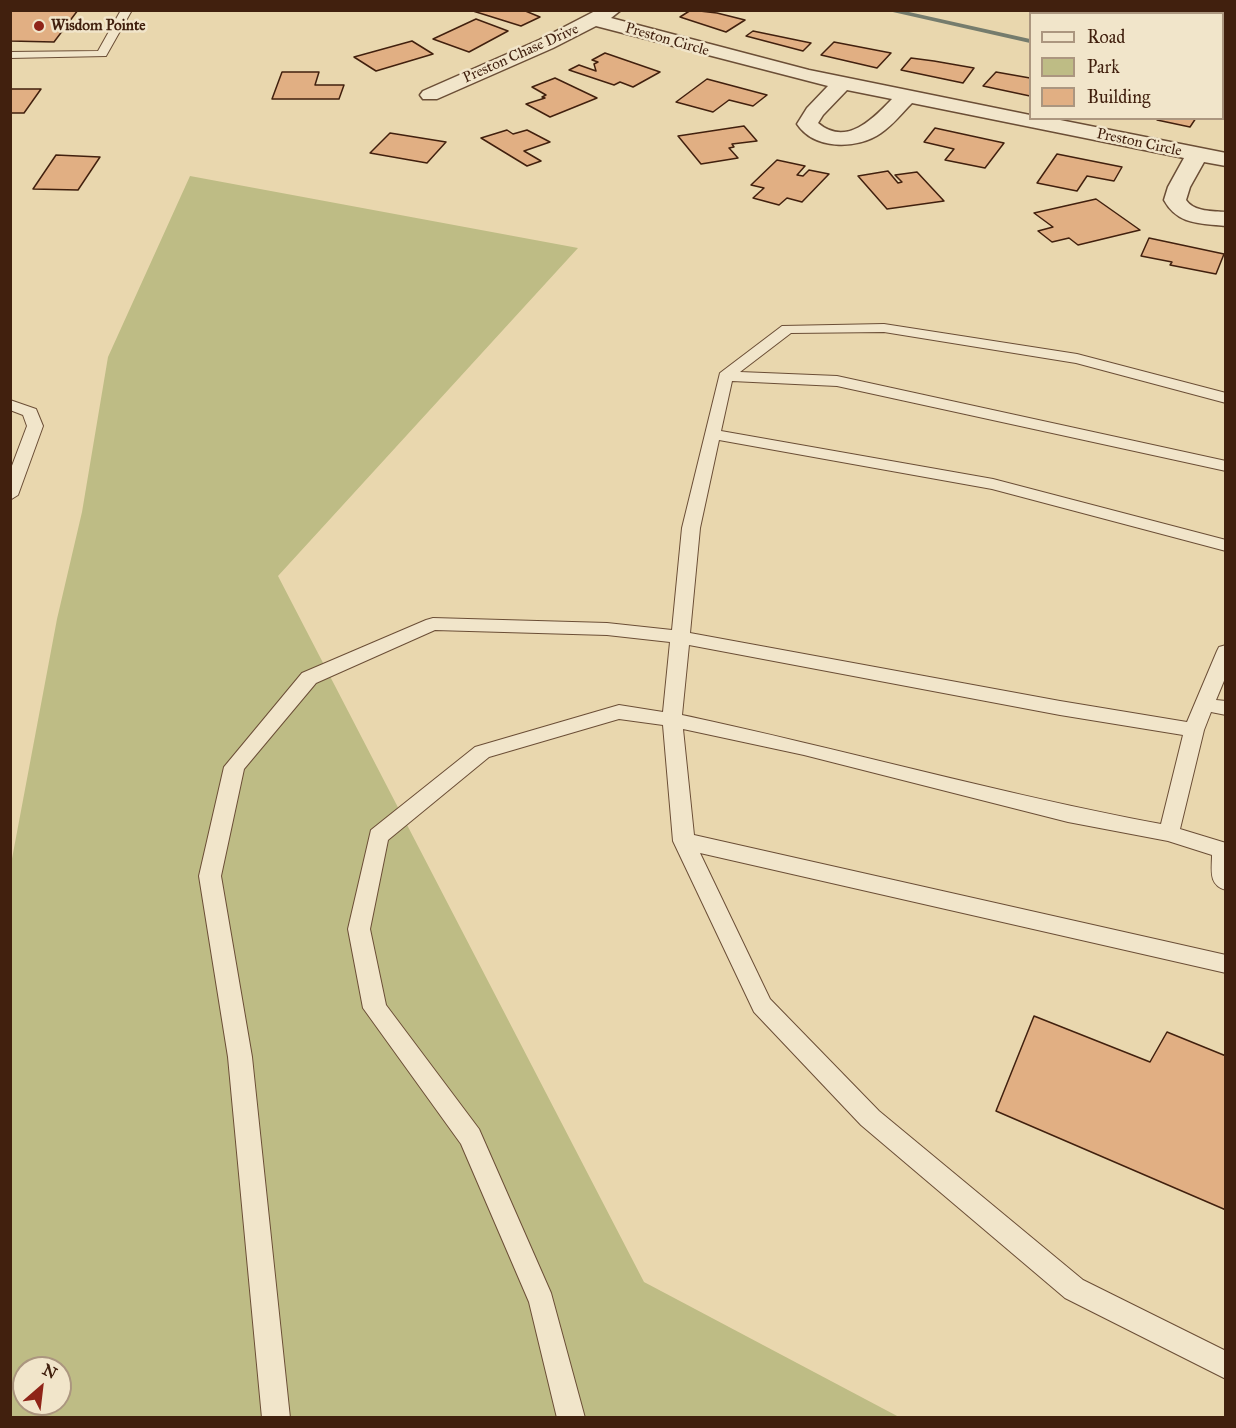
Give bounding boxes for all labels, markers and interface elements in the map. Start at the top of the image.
legend [1029,12,1224,120]
place label: Wisdom Pointe [51,17,145,35]
marker: Wisdom Pointe [32,19,46,33]
street label: Preston Circle [623,19,711,61]
street label: Preston Chase Drive [460,20,582,88]
text: Road [1087,26,1125,48]
text: Park [1087,56,1120,78]
text: Building [1087,86,1150,108]
street label: Preston Circle [1095,125,1183,161]
north arrow [12,1356,72,1416]
text: N [39,1360,60,1383]

